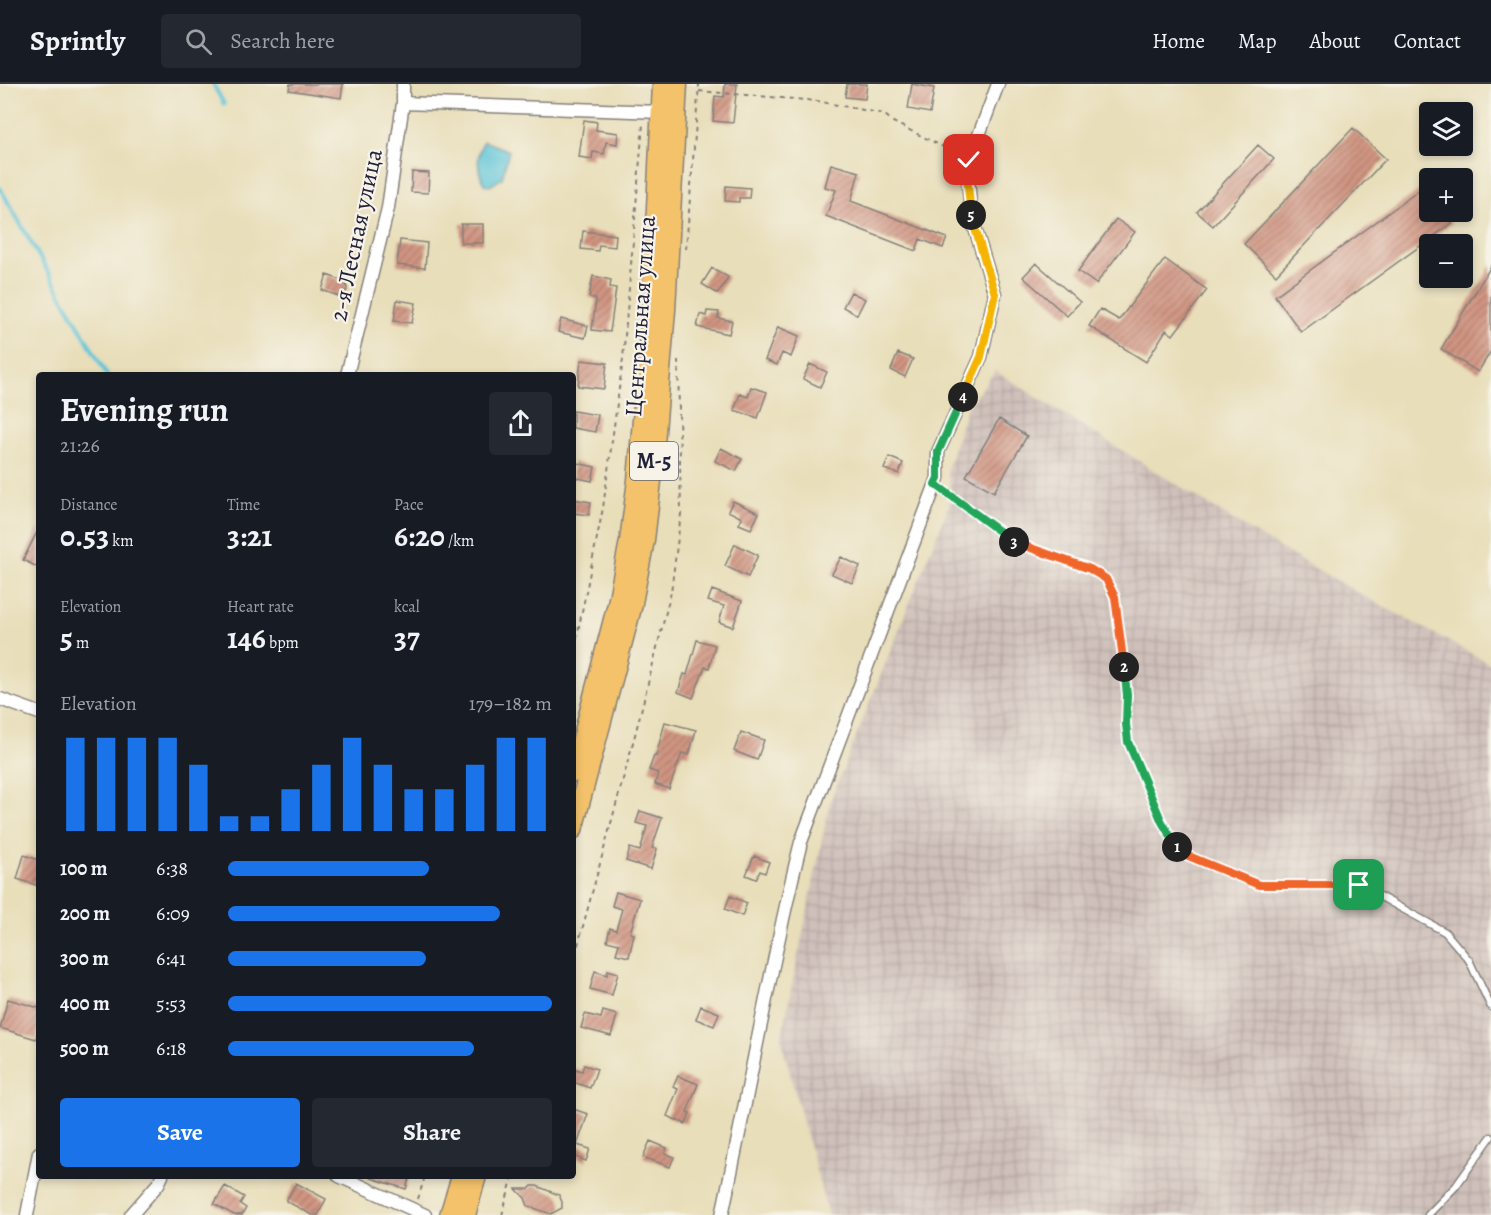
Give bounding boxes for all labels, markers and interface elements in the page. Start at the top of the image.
search box [161,14,581,68]
text: Sprintly [30,22,125,60]
icon: search [182,25,215,58]
text: Search here [230,26,335,56]
text: Home [1152,27,1205,55]
text: Map [1238,27,1276,55]
text: About [1309,27,1361,55]
text: Contact [1394,27,1461,55]
map controls [1419,102,1473,288]
button: layers [1419,102,1473,156]
pin [943,134,994,185]
icon: check [952,143,985,176]
street label: 2-я Лесная улица [322,146,390,324]
button: + [1419,168,1473,222]
pin: 5 [956,200,986,230]
text: 5 [968,204,974,226]
street label: Центральная улица [617,214,663,418]
button: − [1419,234,1473,288]
pin: 4 [948,382,978,412]
text: 4 [959,386,967,408]
text: Evening run [60,387,229,432]
button: share [489,392,552,455]
text: 21:26 [60,432,100,459]
road number: М-5 [630,442,678,480]
text: Distance [60,494,117,516]
text: Time [227,494,260,516]
text: Pace [394,494,424,516]
text: 0.53 [60,516,109,556]
text: 3:21 [227,516,272,556]
text: 6:20 [394,516,445,556]
pin: 3 [999,527,1029,557]
text: km [109,530,134,552]
text: /km [445,530,474,552]
text: 3 [1011,531,1017,553]
text: Elevation [60,596,121,618]
text: Heart rate [227,596,294,618]
text: kcal [394,596,420,618]
text: 5 [60,618,73,658]
text: 146 [227,618,266,658]
text: 37 [394,618,420,658]
text: m [73,632,89,654]
text: bpm [266,632,299,654]
pin: 2 [1109,652,1139,682]
text: 2 [1120,656,1128,678]
text: Elevation [60,690,137,717]
text: 179–182 m [469,690,552,717]
pin: 1 [1162,832,1192,862]
text: 1 [1174,836,1180,858]
text: 100 m [60,855,108,882]
text: 6:38 [156,855,188,882]
pin [1333,859,1384,910]
icon: arrive [1342,868,1375,901]
text: 200 m [60,900,110,927]
text: 6:09 [156,900,190,927]
text: 300 m [60,945,109,972]
text: 6:41 [156,945,186,972]
text: 400 m [60,990,110,1017]
text: 5:53 [156,990,186,1017]
text: 500 m [60,1035,109,1062]
text: 6:18 [156,1035,187,1062]
button: Save [60,1098,300,1167]
button: Share [312,1098,552,1167]

